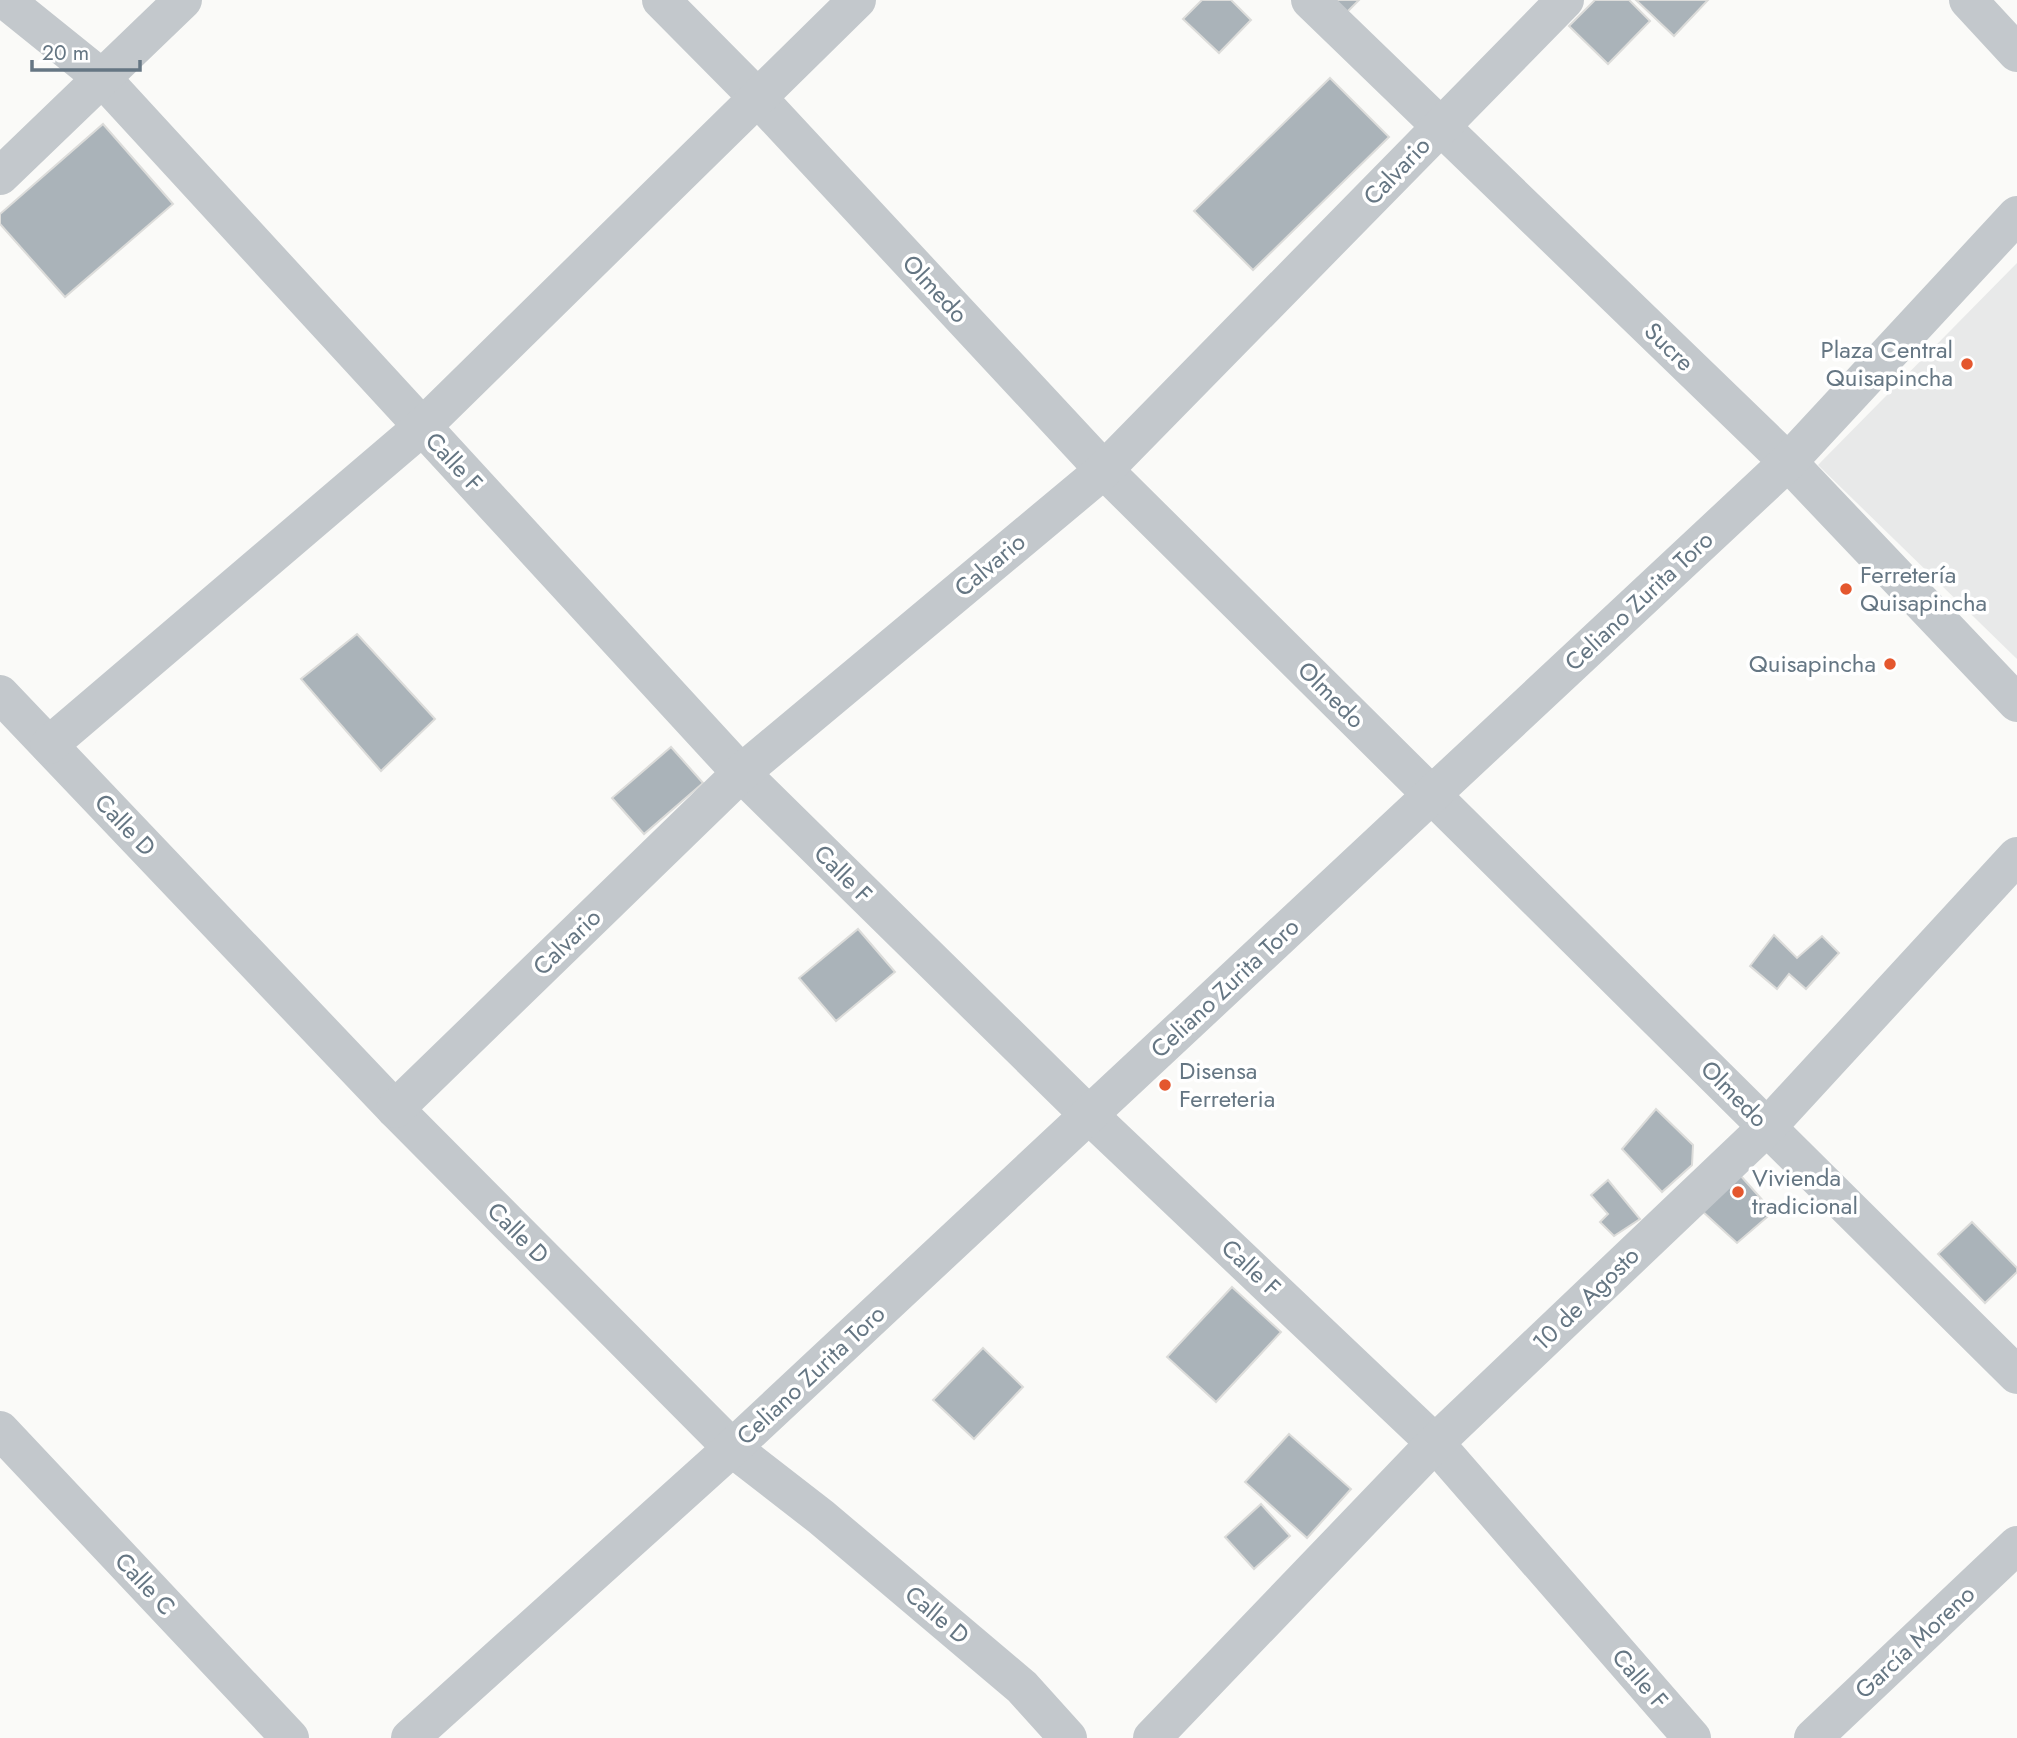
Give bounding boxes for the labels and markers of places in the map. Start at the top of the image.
place label: Plaza Central Quisapincha [1821,332,1953,395]
marker: Plaza Central Quisapincha [1959,356,1975,372]
place label: Ferretería Quisapincha [1860,557,1987,620]
marker: Ferretería Quisapincha [1838,581,1854,597]
place label: Quisapincha [1749,646,1876,681]
marker: Quisapincha [1882,656,1898,672]
place label: Disensa Ferreteria [1179,1053,1275,1116]
marker: Disensa Ferreteria [1157,1077,1173,1093]
place label: Vivienda tradicional [1752,1160,1858,1223]
marker: Vivienda tradicional [1730,1184,1746,1200]

